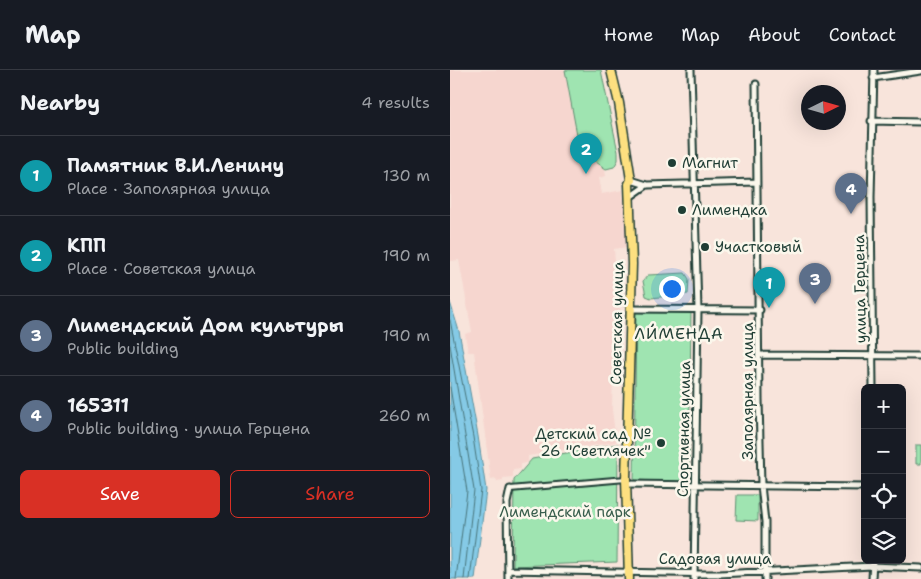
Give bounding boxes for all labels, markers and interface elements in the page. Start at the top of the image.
text: Map [25,19,81,51]
text: Home [604,23,653,47]
text: Map [681,23,720,47]
text: About [748,23,801,47]
text: Contact [829,23,896,47]
north arrow [801,85,846,130]
text: Nearby [20,89,100,117]
text: 4 results [361,92,430,113]
pin: 2 [570,133,602,174]
text: Памятник В.И.Ленину [67,153,284,178]
place label: Магнит [682,153,738,173]
marker: Магнит [666,157,678,169]
text: 1 [32,165,40,186]
text: 130 m [383,165,430,186]
pin: 4 [835,173,867,214]
text: Place · Заполярная улица [67,178,270,199]
place label: Лимендка [692,200,768,220]
marker: Лимендка [676,204,688,216]
text: КПП [67,233,106,258]
street label: улица Герцена [849,234,871,344]
place label: Участковый [715,237,802,257]
marker: Участковый [699,241,711,253]
text: 2 [30,245,42,266]
text: 190 m [383,245,430,266]
text: Place · Советская улица [67,258,256,279]
street label: Советская улица [606,260,628,385]
pin: 3 [799,263,831,304]
pin: 1 [753,267,785,308]
your location [659,276,685,302]
text: Лимендский Дом культуры [67,313,344,338]
street label: Заполярная улица [738,322,758,460]
district label: ЛИ́МЕНДА [634,323,724,344]
text: 3 [30,325,42,346]
text: 190 m [383,325,430,346]
text: Public building [67,338,179,359]
street label: Спортивная улица [673,360,695,497]
map controls [861,384,906,564]
button: + [861,384,906,429]
text: 165311 [67,393,129,418]
text: 4 [30,405,42,426]
text: 260 m [378,405,430,426]
text: Public building · улица Герцена [67,418,310,439]
place label: Детский сад № 26 "Светлячек" [535,424,651,461]
button: − [861,429,906,474]
marker: Детский сад № 26 "Светлячек" [655,437,667,449]
button: Save [20,470,220,518]
button: Share [230,470,430,518]
button: locate [861,474,906,519]
park label: Лимендский парк [499,502,631,522]
button: layers [861,519,906,564]
street label: Садовая улица [659,549,772,569]

